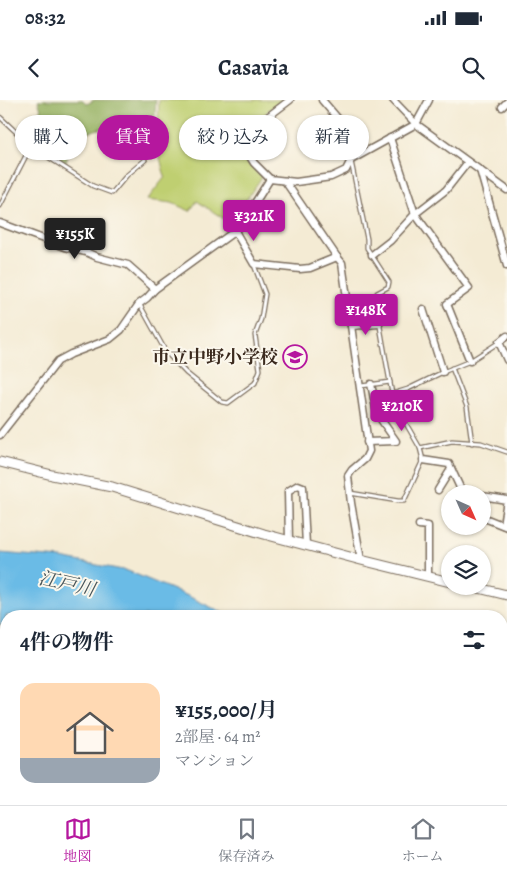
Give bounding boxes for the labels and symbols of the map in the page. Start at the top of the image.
pin: ¥321K [219,200,289,242]
pin: ¥155K [40,218,110,260]
pin: ¥148K [331,294,401,336]
school or university icon: 市立中野小学校 [282,344,308,370]
place label: 市立中野小学校 [152,345,278,369]
pin: ¥210K [367,390,437,432]
north arrow [441,485,491,535]
water label: 江戸川 [36,565,99,604]

